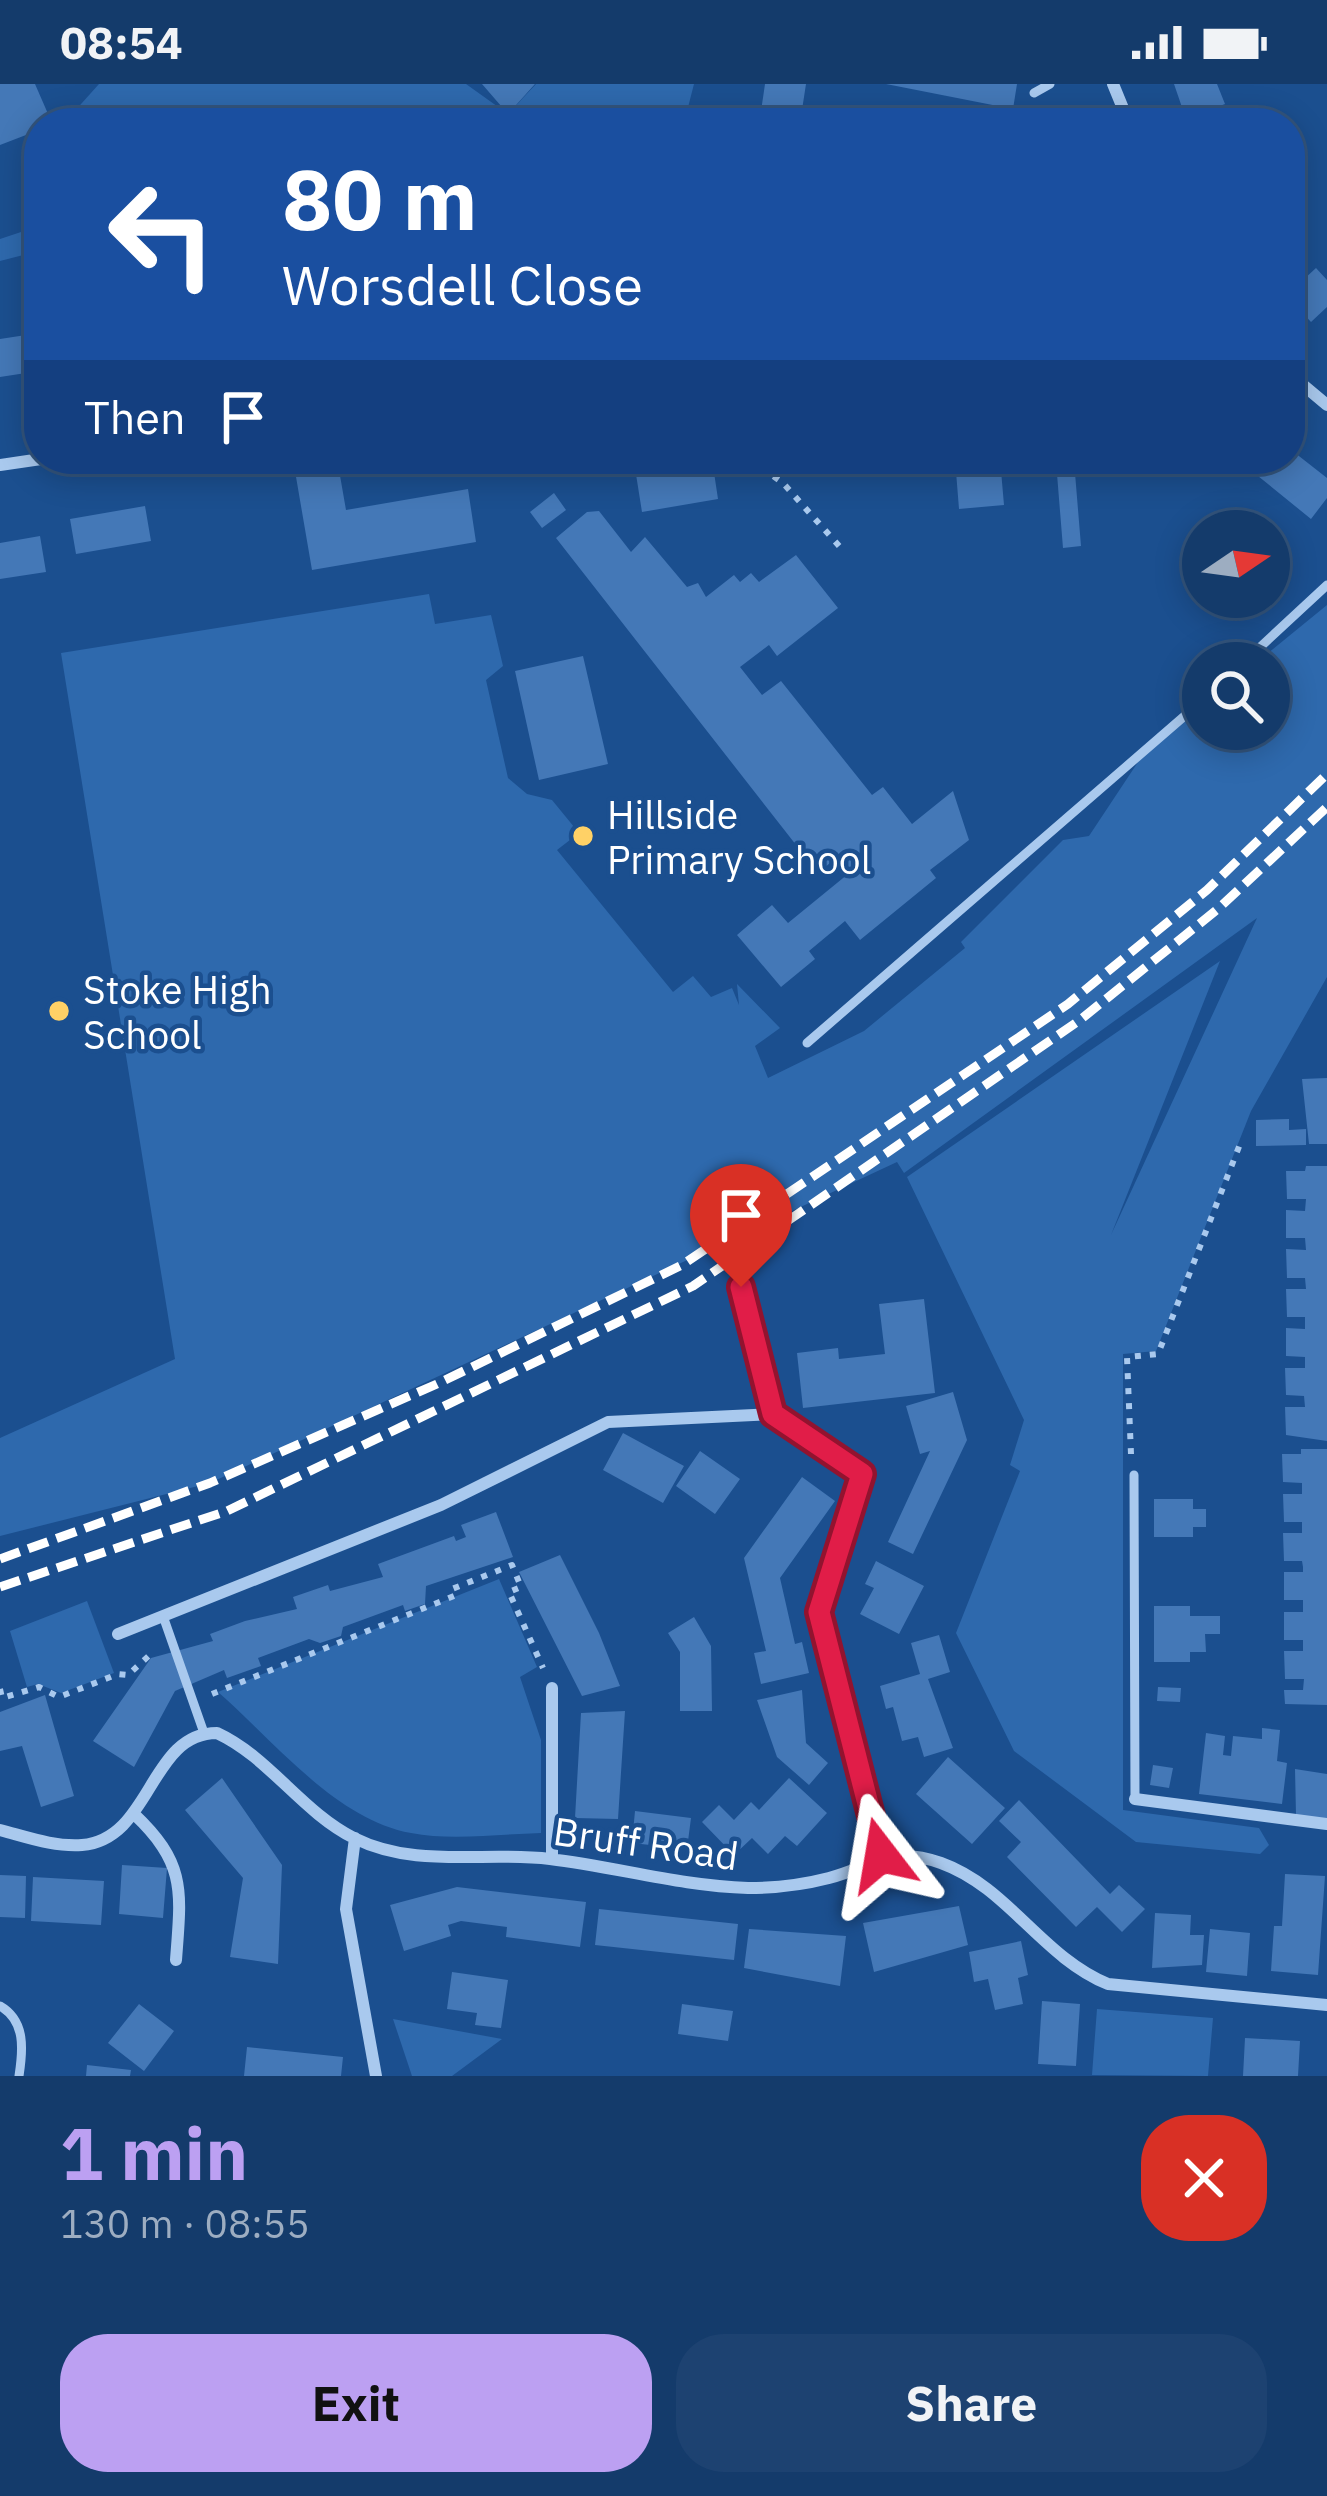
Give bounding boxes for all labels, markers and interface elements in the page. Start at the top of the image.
text: 08:54 [60,13,183,71]
text: 80 m [282,144,478,253]
icon: left [84,156,240,312]
text: Worsdell Close [282,250,643,320]
icon: arrive [210,384,276,450]
text: Then [84,388,186,446]
north arrow [1182,510,1290,618]
map controls [1182,510,1290,750]
button: search [1182,642,1290,750]
place label: Hillside Primary School [607,789,871,885]
marker: Hillside Primary School [570,823,596,849]
place label: Stoke High School [83,964,272,1060]
marker: Stoke High School [46,998,72,1024]
pin [690,1164,792,1287]
icon: arrive [708,1182,774,1248]
position arrow [818,1792,944,1918]
street label: Bruff Road [550,1805,742,1881]
text: 1 min [60,2106,248,2200]
button: close [1141,2115,1267,2241]
text: 130 m · 08:55 [60,2198,310,2249]
button: Exit [60,2334,652,2472]
button: Share [676,2334,1267,2472]

